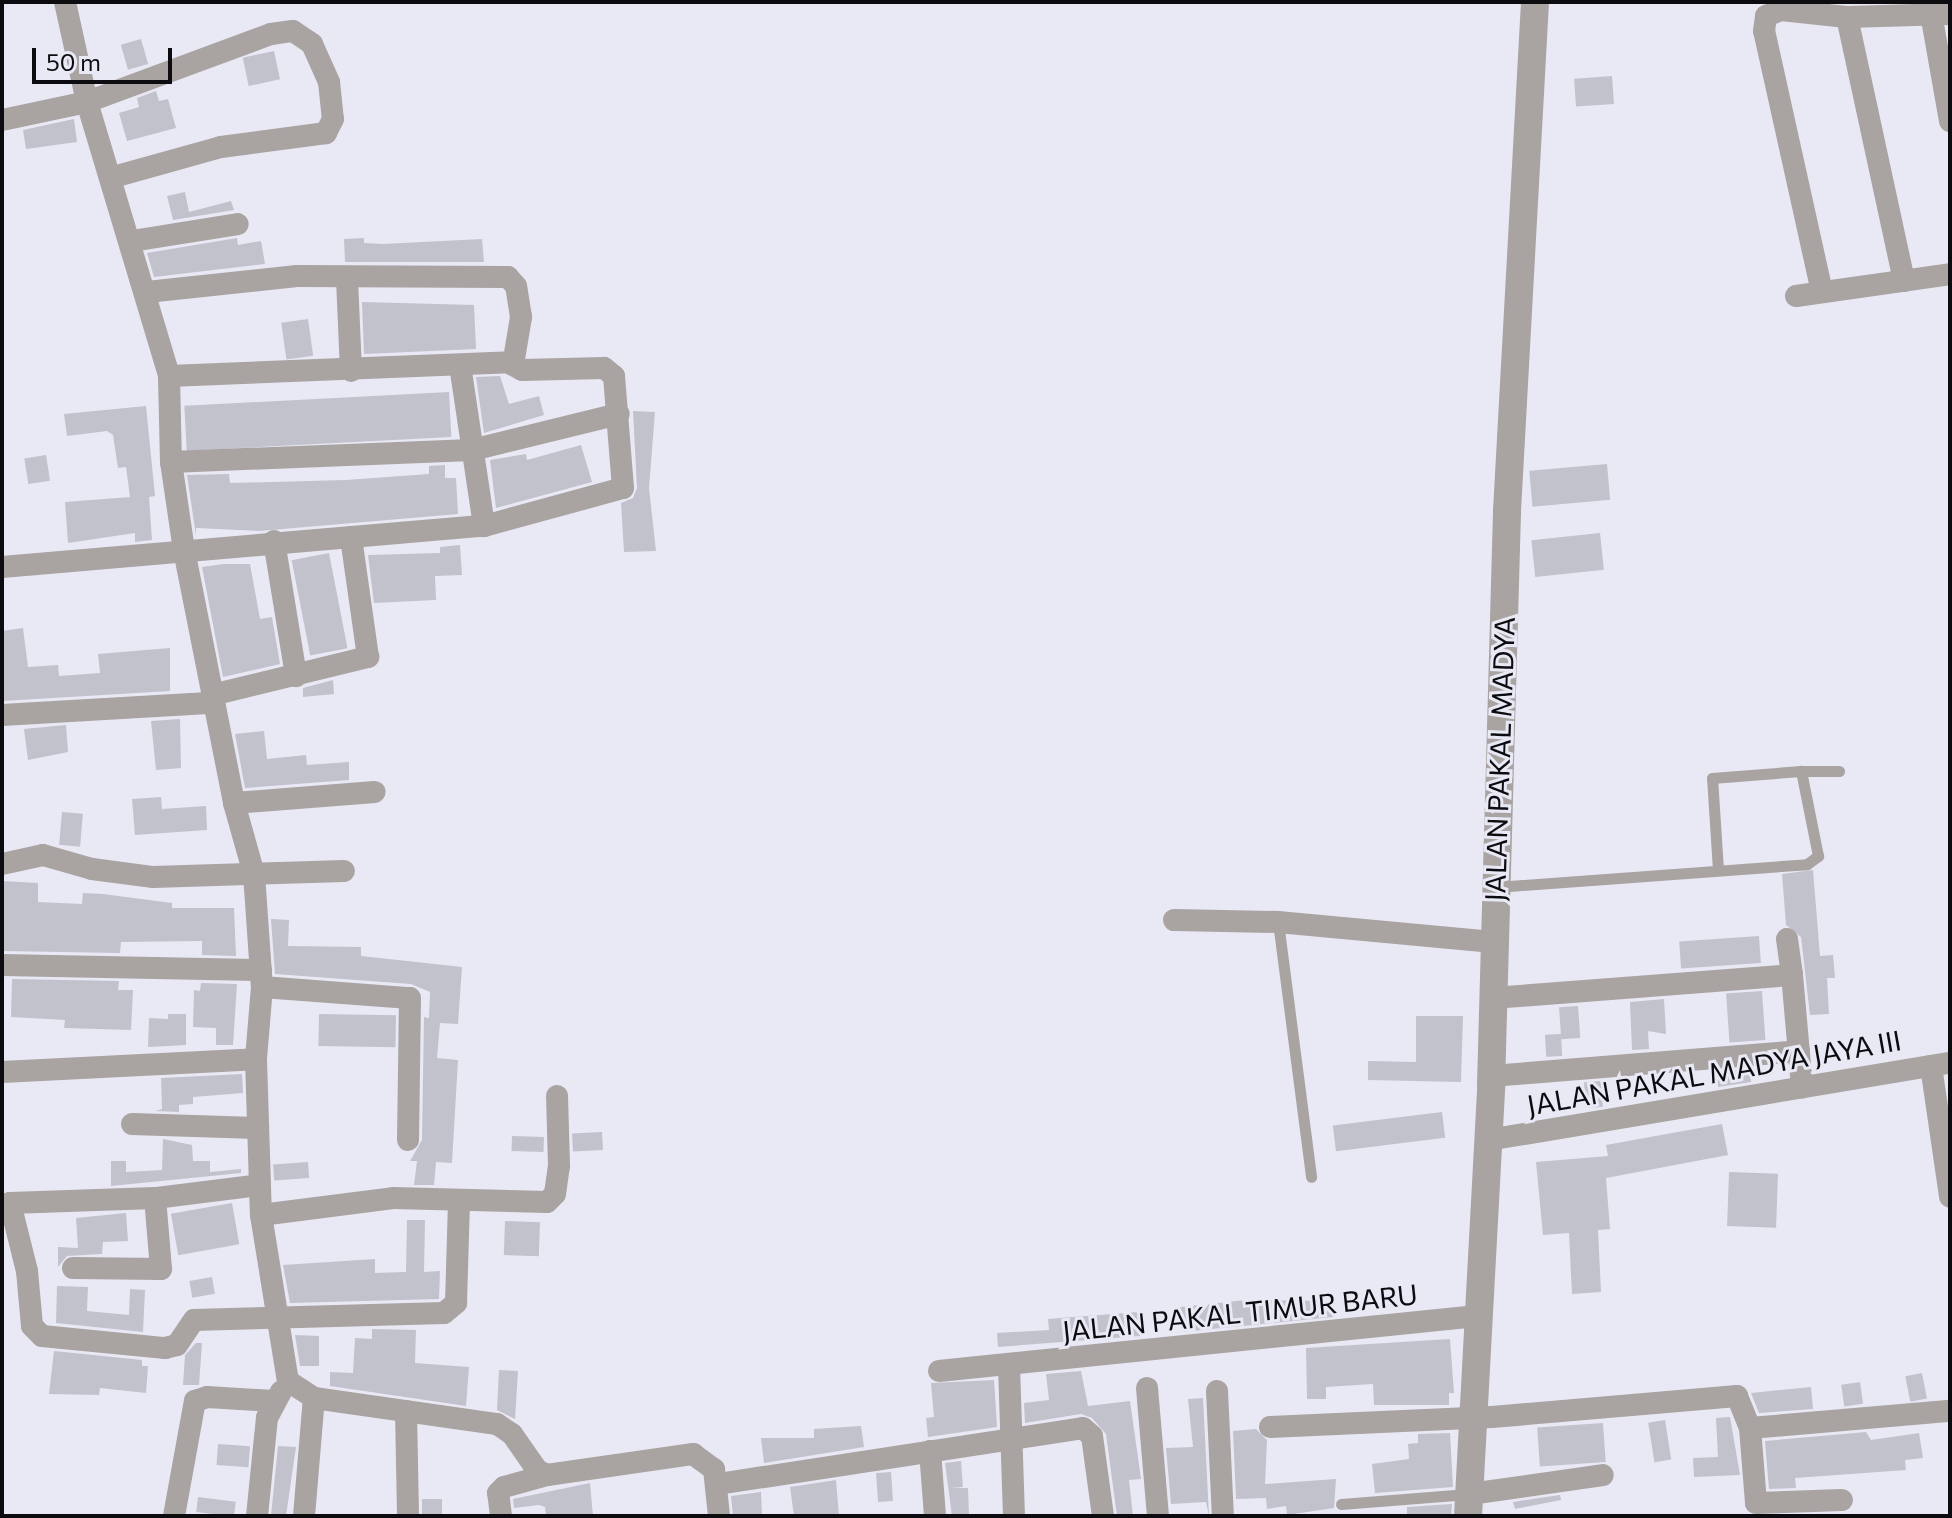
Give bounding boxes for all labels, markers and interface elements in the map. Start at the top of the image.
scale bar [36,32,176,82]
text: 50 m [46,47,101,76]
street label: JALAN PAKAL MADYA [1477,616,1521,902]
street label: JALAN PAKAL MADYA JAYA III [1524,1023,1904,1121]
street label: JALAN PAKAL TIMUR BARU [1061,1277,1419,1347]

